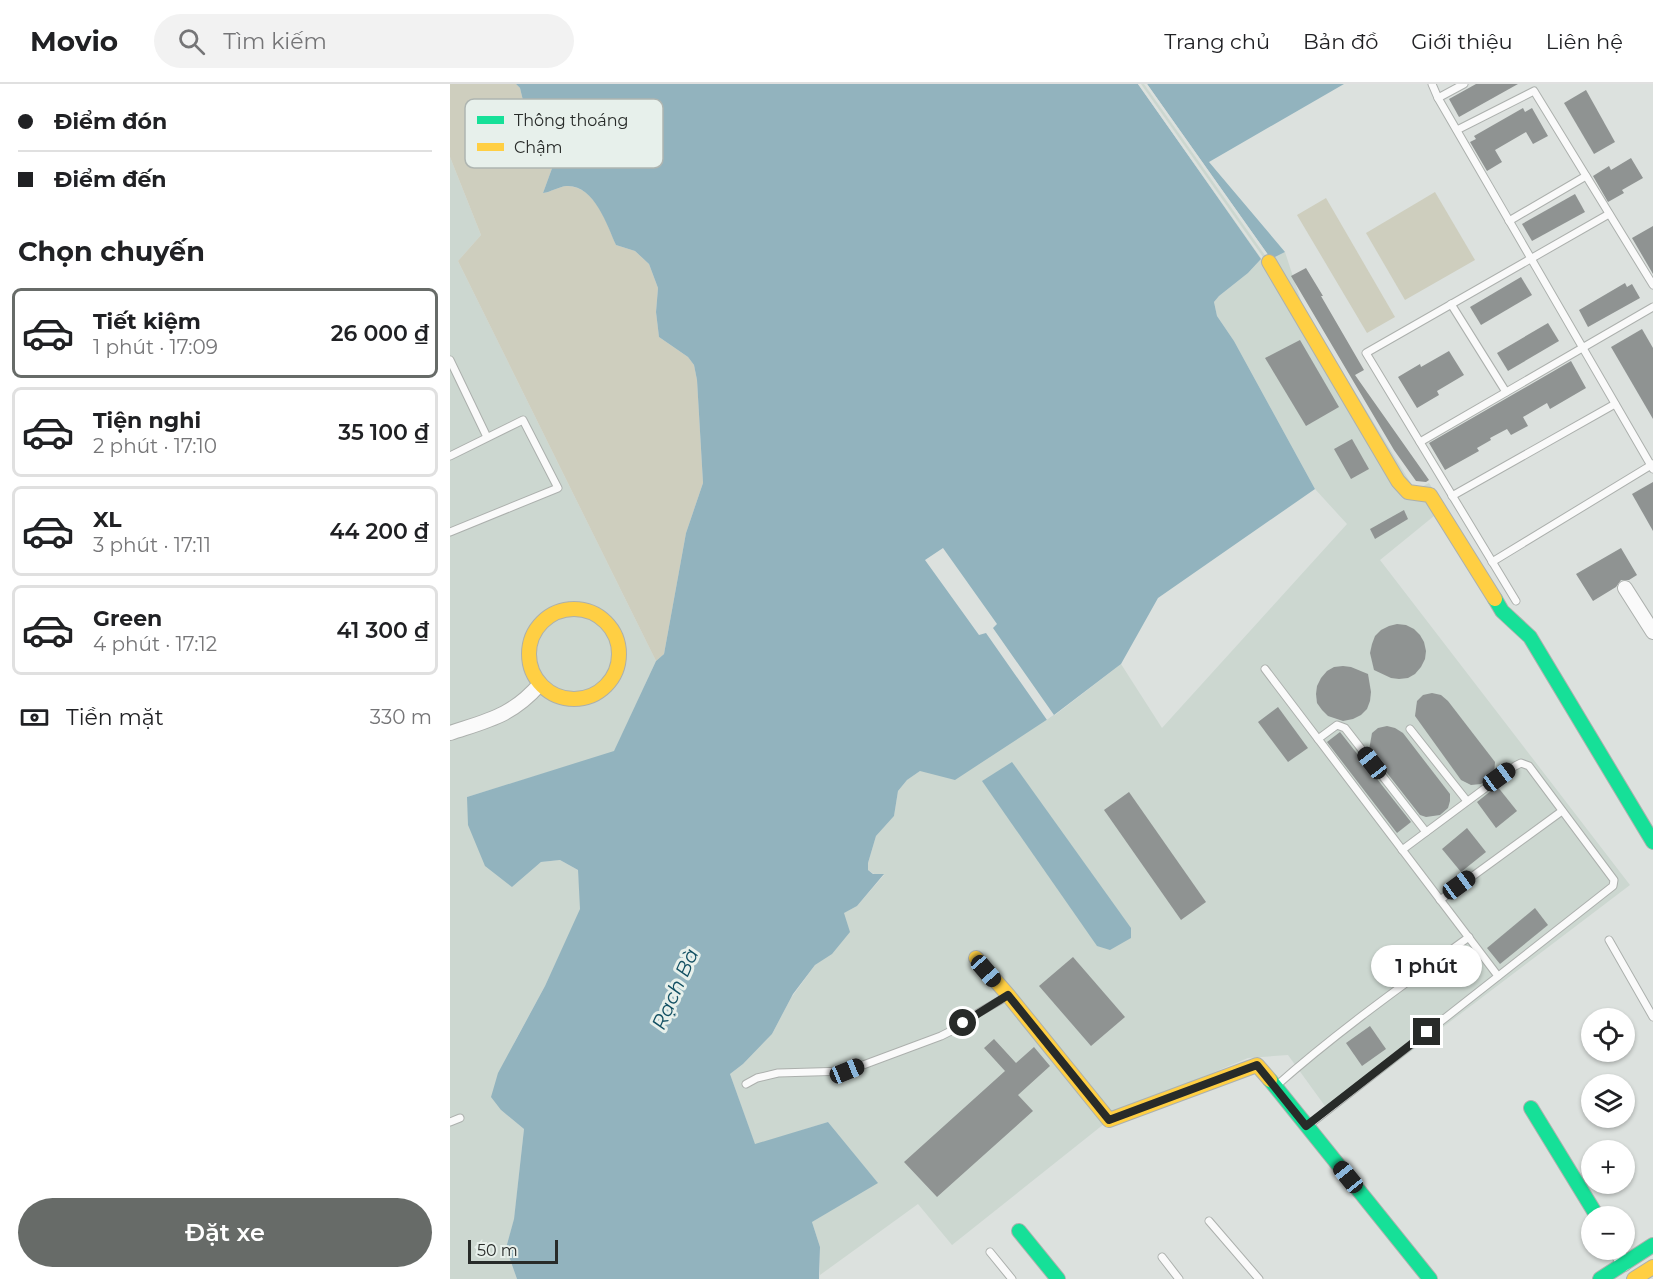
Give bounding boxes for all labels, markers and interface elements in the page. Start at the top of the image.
search box [154,14,574,68]
text: Movio [30,24,118,58]
icon: search [175,25,208,58]
text: Tìm kiếm [223,28,327,55]
text: Trang chủ [1164,29,1270,54]
text: Bản đồ [1303,29,1378,54]
text: Giới thiệu [1411,29,1513,54]
text: Liên hệ [1546,29,1623,54]
legend [465,99,663,168]
text: Điểm đón [54,108,167,135]
text: Thông thoáng [514,111,629,130]
text: Chậm [514,138,563,157]
text: Điểm đến [54,166,167,193]
text: Chọn chuyến [18,235,205,268]
icon: car [21,306,75,360]
text: Tiết kiệm [93,308,201,335]
text: 26 000 ₫ [331,320,429,347]
text: 1 phút · 17:09 [93,335,218,359]
icon: car [21,405,75,459]
text: Tiện nghi [93,407,201,434]
text: 35 100 ₫ [338,419,429,446]
text: 2 phút · 17:10 [93,434,217,458]
icon: car [21,504,75,558]
text: XL [93,506,122,533]
text: 44 200 ₫ [329,518,429,545]
text: 3 phút · 17:11 [93,533,211,557]
icon: car [21,603,75,657]
text: Green [93,605,162,632]
text: 41 300 ₫ [337,617,429,644]
text: 4 phút · 17:12 [93,632,217,656]
icon: cash [18,701,51,734]
text: Tiền mặt [66,704,164,731]
text: 330 m [370,705,432,729]
car [1354,743,1390,783]
car [1479,759,1519,795]
car [1439,867,1479,903]
water label: Rạch Bà [646,945,704,1033]
callout: 1 phút [1372,945,1482,987]
car [967,952,1005,990]
text: 1 phút [1395,954,1458,978]
map controls [1581,1008,1635,1260]
button: locate [1581,1008,1635,1062]
route start [949,1009,976,1036]
route end [1413,1018,1440,1045]
car [827,1056,867,1086]
button: layers [1581,1074,1635,1128]
button: + [1581,1140,1635,1194]
car [1330,1157,1366,1197]
button: Đặt xe [18,1198,432,1267]
button: − [1581,1206,1635,1260]
scale bar [468,1237,558,1264]
text: 50 m [477,1241,518,1260]

